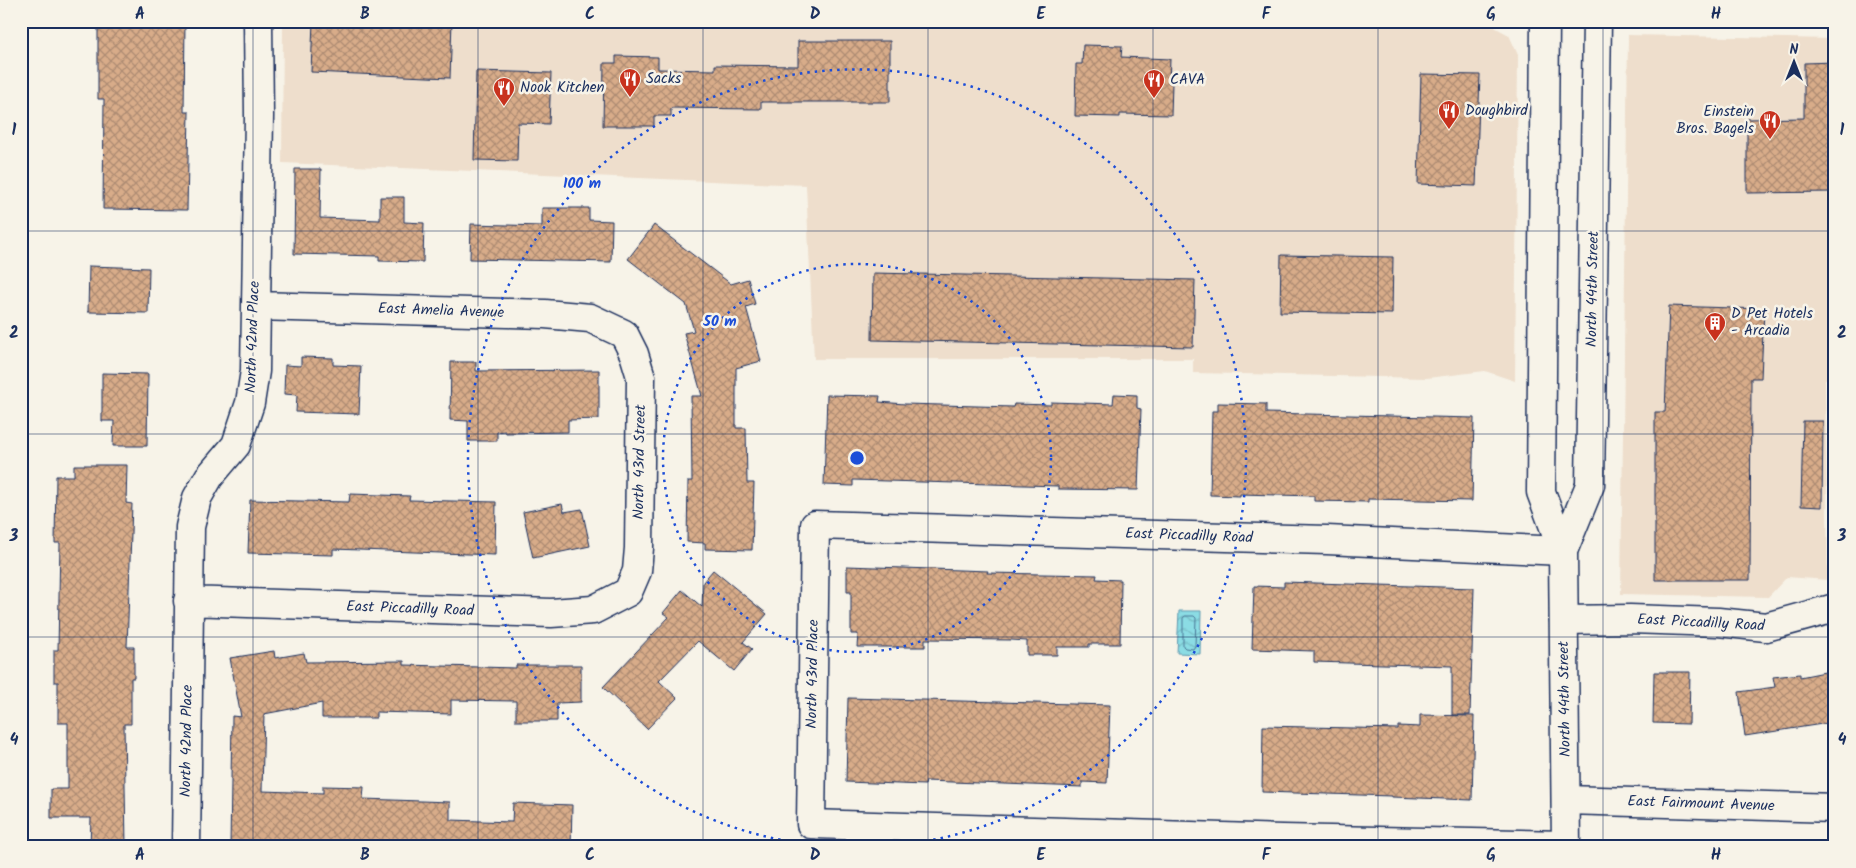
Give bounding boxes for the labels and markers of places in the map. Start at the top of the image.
restaurant icon: Sacks [618,67,642,98]
place label: Sacks [646,67,682,91]
restaurant icon: CAVA [1142,68,1166,99]
place label: CAVA [1170,68,1205,92]
restaurant icon: Nook Kitchen [492,76,516,107]
place label: Nook Kitchen [520,76,605,100]
restaurant icon: Doughbird [1437,99,1461,130]
place label: Doughbird [1465,99,1528,123]
place label: Einstein Bros. Bagels [1676,100,1755,141]
restaurant icon: Einstein Bros. Bagels [1758,109,1782,140]
place label: D Pet Hotels - Arcadia [1731,302,1813,343]
building icon: D Pet Hotels - Arcadia [1703,311,1727,342]
centre of rings [848,449,866,467]

